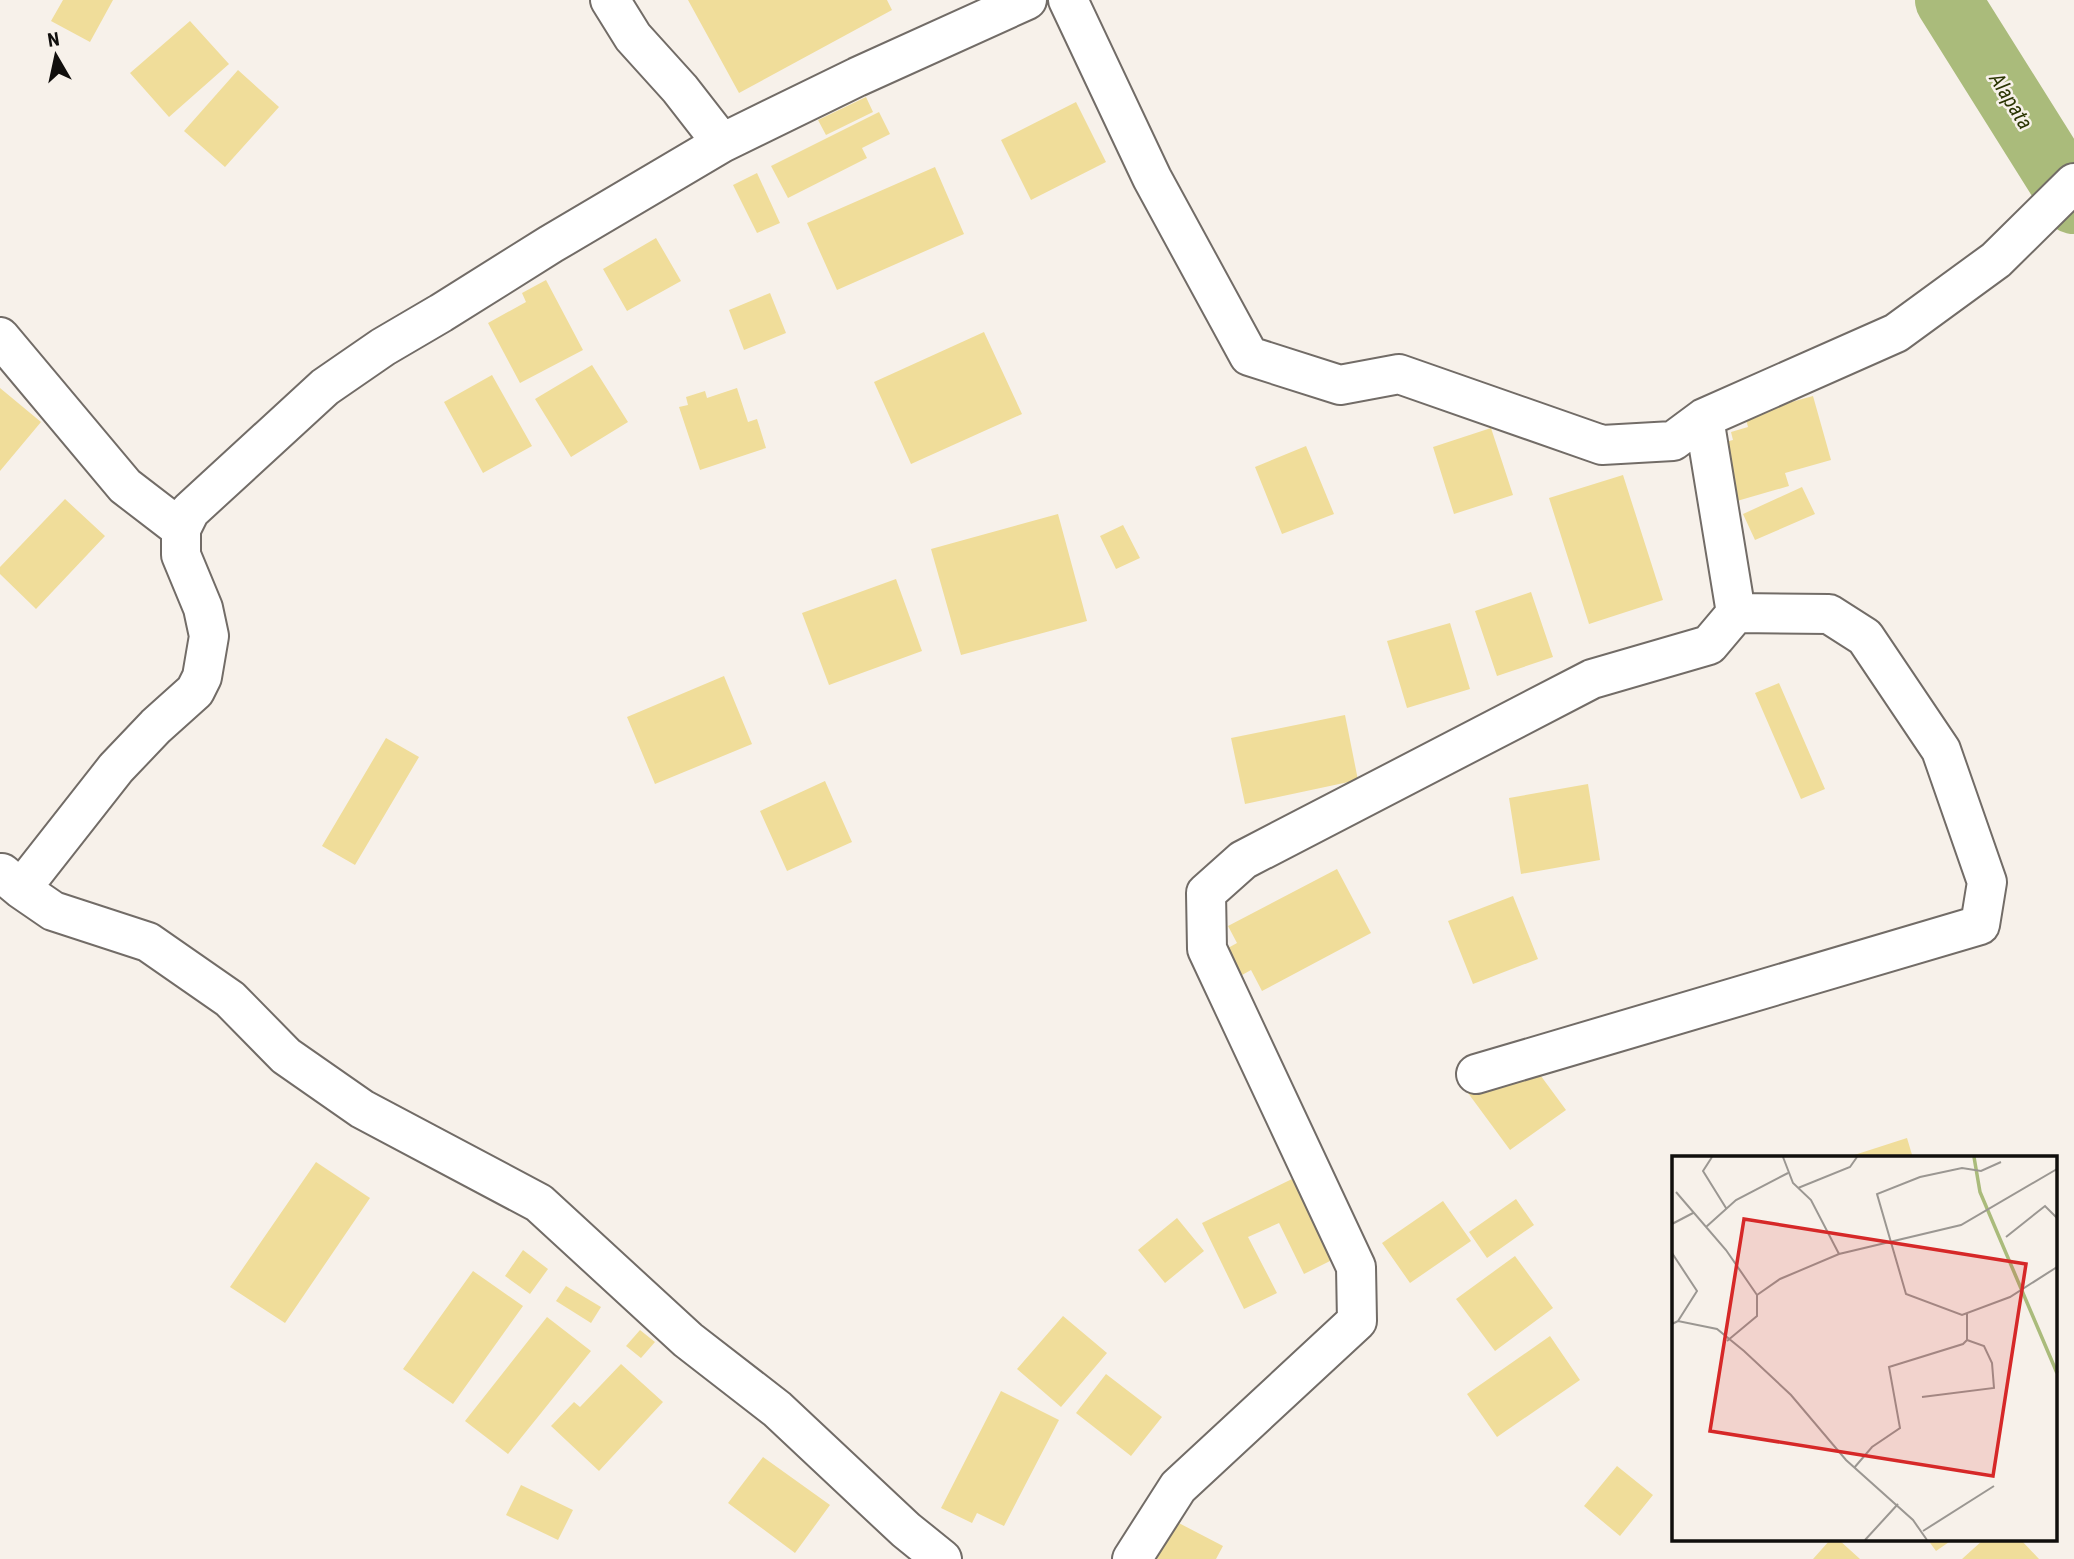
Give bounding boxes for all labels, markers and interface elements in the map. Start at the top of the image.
north arrow [21,21,91,91]
text: N [46,27,61,52]
water label: Alapata [1984,68,2038,134]
inset map [1672,1156,2056,1542]

